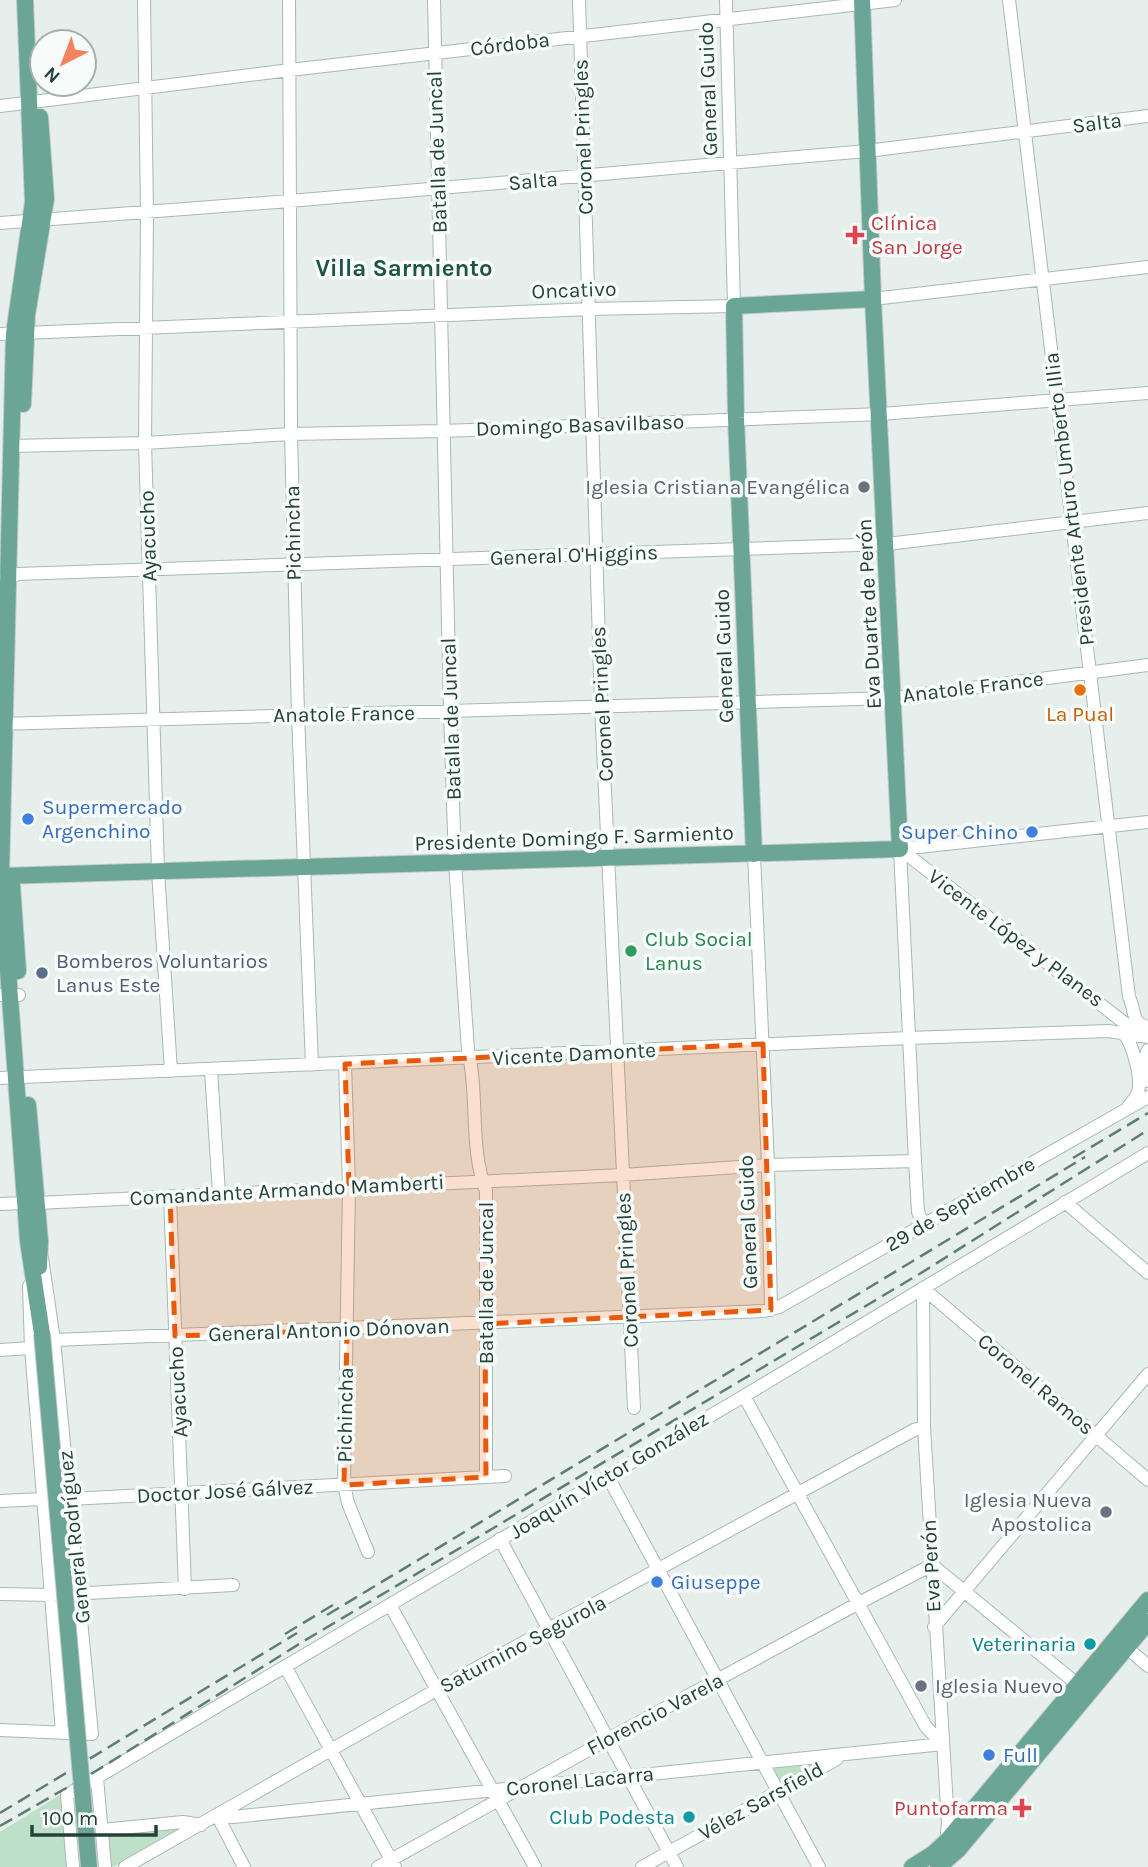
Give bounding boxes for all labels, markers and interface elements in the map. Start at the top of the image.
street label: General Guido [694,22,722,156]
street label: Córdoba [469,27,551,61]
north arrow [28,28,98,98]
street label: Coronel Pringles [568,59,598,215]
text: N [40,62,65,88]
street label: Batalla de Juncal [422,70,452,234]
street label: Salta [1071,108,1123,138]
street label: Salta [507,167,559,195]
place label: Clínica San Jorge [871,211,963,259]
marker: Clínica San Jorge [845,225,865,245]
district label: Villa Sarmiento [315,254,493,282]
street label: Oncativo [531,277,617,303]
street label: Presidente Arturo Umberto Illia [1039,351,1099,647]
street label: Domingo Basavilbaso [475,409,685,441]
place label: Iglesia Cristiana Evangélica [585,475,850,499]
marker: Iglesia Cristiana Evangélica [856,479,872,495]
street label: Pichincha [280,485,306,581]
street label: Ayacucho [134,490,162,582]
street label: Eva Duarte de Perón [852,518,886,710]
street label: General O'Higgins [490,540,658,570]
street label: General Guido [710,589,738,723]
street label: Coronel Pringles [586,626,618,782]
street label: Batalla de Juncal [436,637,466,801]
street label: Anatole France [901,666,1045,708]
marker: La Pual [1072,682,1088,698]
street label: Anatole France [273,701,415,727]
place label: La Pual [1046,702,1114,726]
place label: Supermercado Argenchino [42,795,182,843]
marker: Supermercado Argenchino [20,811,36,827]
street label: Presidente Domingo F. Sarmiento [414,820,734,856]
place label: Super Chino [901,820,1018,844]
marker: Super Chino [1024,824,1040,840]
street label: Vicente López y Planes [923,864,1109,1012]
place label: Club Social Lanus [645,927,753,975]
marker: Club Social Lanus [623,943,639,959]
place label: Bomberos Voluntarios Lanus Este [56,949,268,997]
marker: Bomberos Voluntarios Lanus Este [34,965,50,981]
street label: Vicente Damonte [492,1038,656,1070]
street label: 29 de Septiembre [881,1151,1039,1257]
street label: General Guido [734,1155,762,1289]
street label: Comandante Armando Mamberti [129,1170,445,1210]
street label: Coronel Pringles [611,1192,643,1348]
street label: Batalla de Juncal [474,1202,498,1364]
street label: General Antonio Dónovan [208,1314,450,1346]
street label: Coronel Ramos [973,1328,1099,1440]
street label: Ayacucho [164,1346,192,1438]
street label: Pichincha [332,1367,358,1463]
street label: Joaquín Víctor González [505,1406,713,1544]
street label: General Rodríguez [53,1449,95,1625]
street label: Doctor José Gálvez [136,1474,314,1508]
place label: Iglesia Nueva Apostolica [964,1488,1092,1536]
marker: Iglesia Nueva Apostolica [1098,1504,1114,1520]
street label: Eva Perón [917,1519,945,1613]
place label: Giuseppe [671,1570,761,1594]
marker: Giuseppe [649,1574,665,1590]
street label: Saturnino Segurola [436,1590,610,1698]
place label: Veterinaria [972,1632,1076,1656]
marker: Veterinaria [1082,1636,1098,1652]
street label: Florencio Varela [582,1668,728,1760]
place label: Iglesia Nuevo [935,1674,1063,1698]
marker: Iglesia Nuevo [913,1678,929,1694]
place label: Full [1003,1743,1038,1767]
marker: Full [981,1747,997,1763]
street label: Vélez Sarsfield [694,1757,828,1845]
street label: Coronel Lacarra [505,1761,655,1801]
scale bar [32,1794,156,1838]
place label: Puntofarma [894,1796,1008,1820]
marker: Puntofarma [1014,1800,1030,1816]
place label: Club Podesta [549,1805,675,1829]
text: 100 m [42,1806,99,1830]
marker: Club Podesta [681,1809,697,1825]

